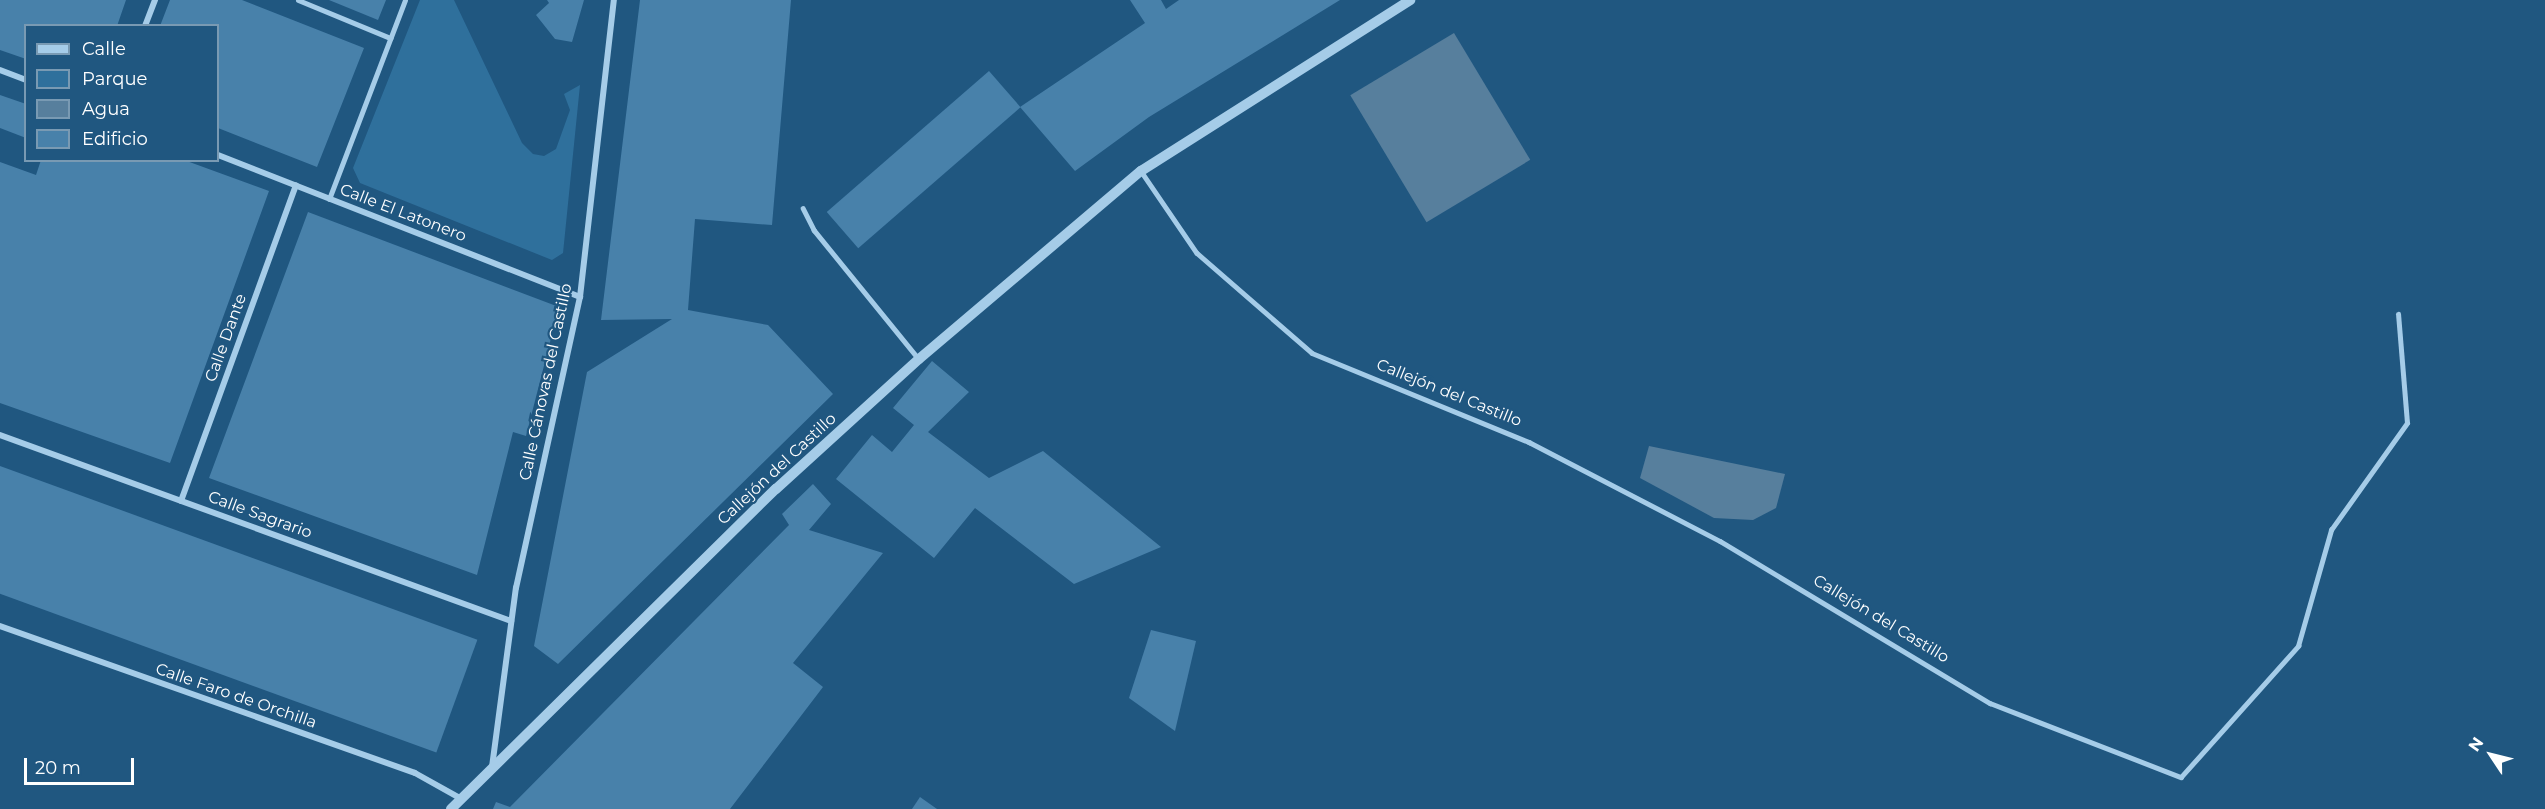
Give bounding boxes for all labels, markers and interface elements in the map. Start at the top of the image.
legend [24,24,219,162]
text: Calle [82,38,126,60]
text: Parque [82,68,147,90]
text: Agua [82,98,130,120]
text: Edificio [82,128,148,150]
street label: Calle El Latonero [337,180,469,246]
street label: Calle Cánovas del Castillo [516,282,576,482]
street label: Calle Dante [201,291,251,385]
street label: Callejón del Castillo [1373,355,1525,431]
street label: Callejón del Castillo [714,409,840,529]
street label: Calle Sagrario [205,487,315,543]
street label: Callejón del Castillo [1810,571,1952,667]
street label: Calle Faro de Orchilla [153,659,319,733]
north arrow [2461,725,2521,785]
text: N [2464,734,2487,755]
scale bar [27,746,136,784]
text: 20 m [35,757,81,779]

